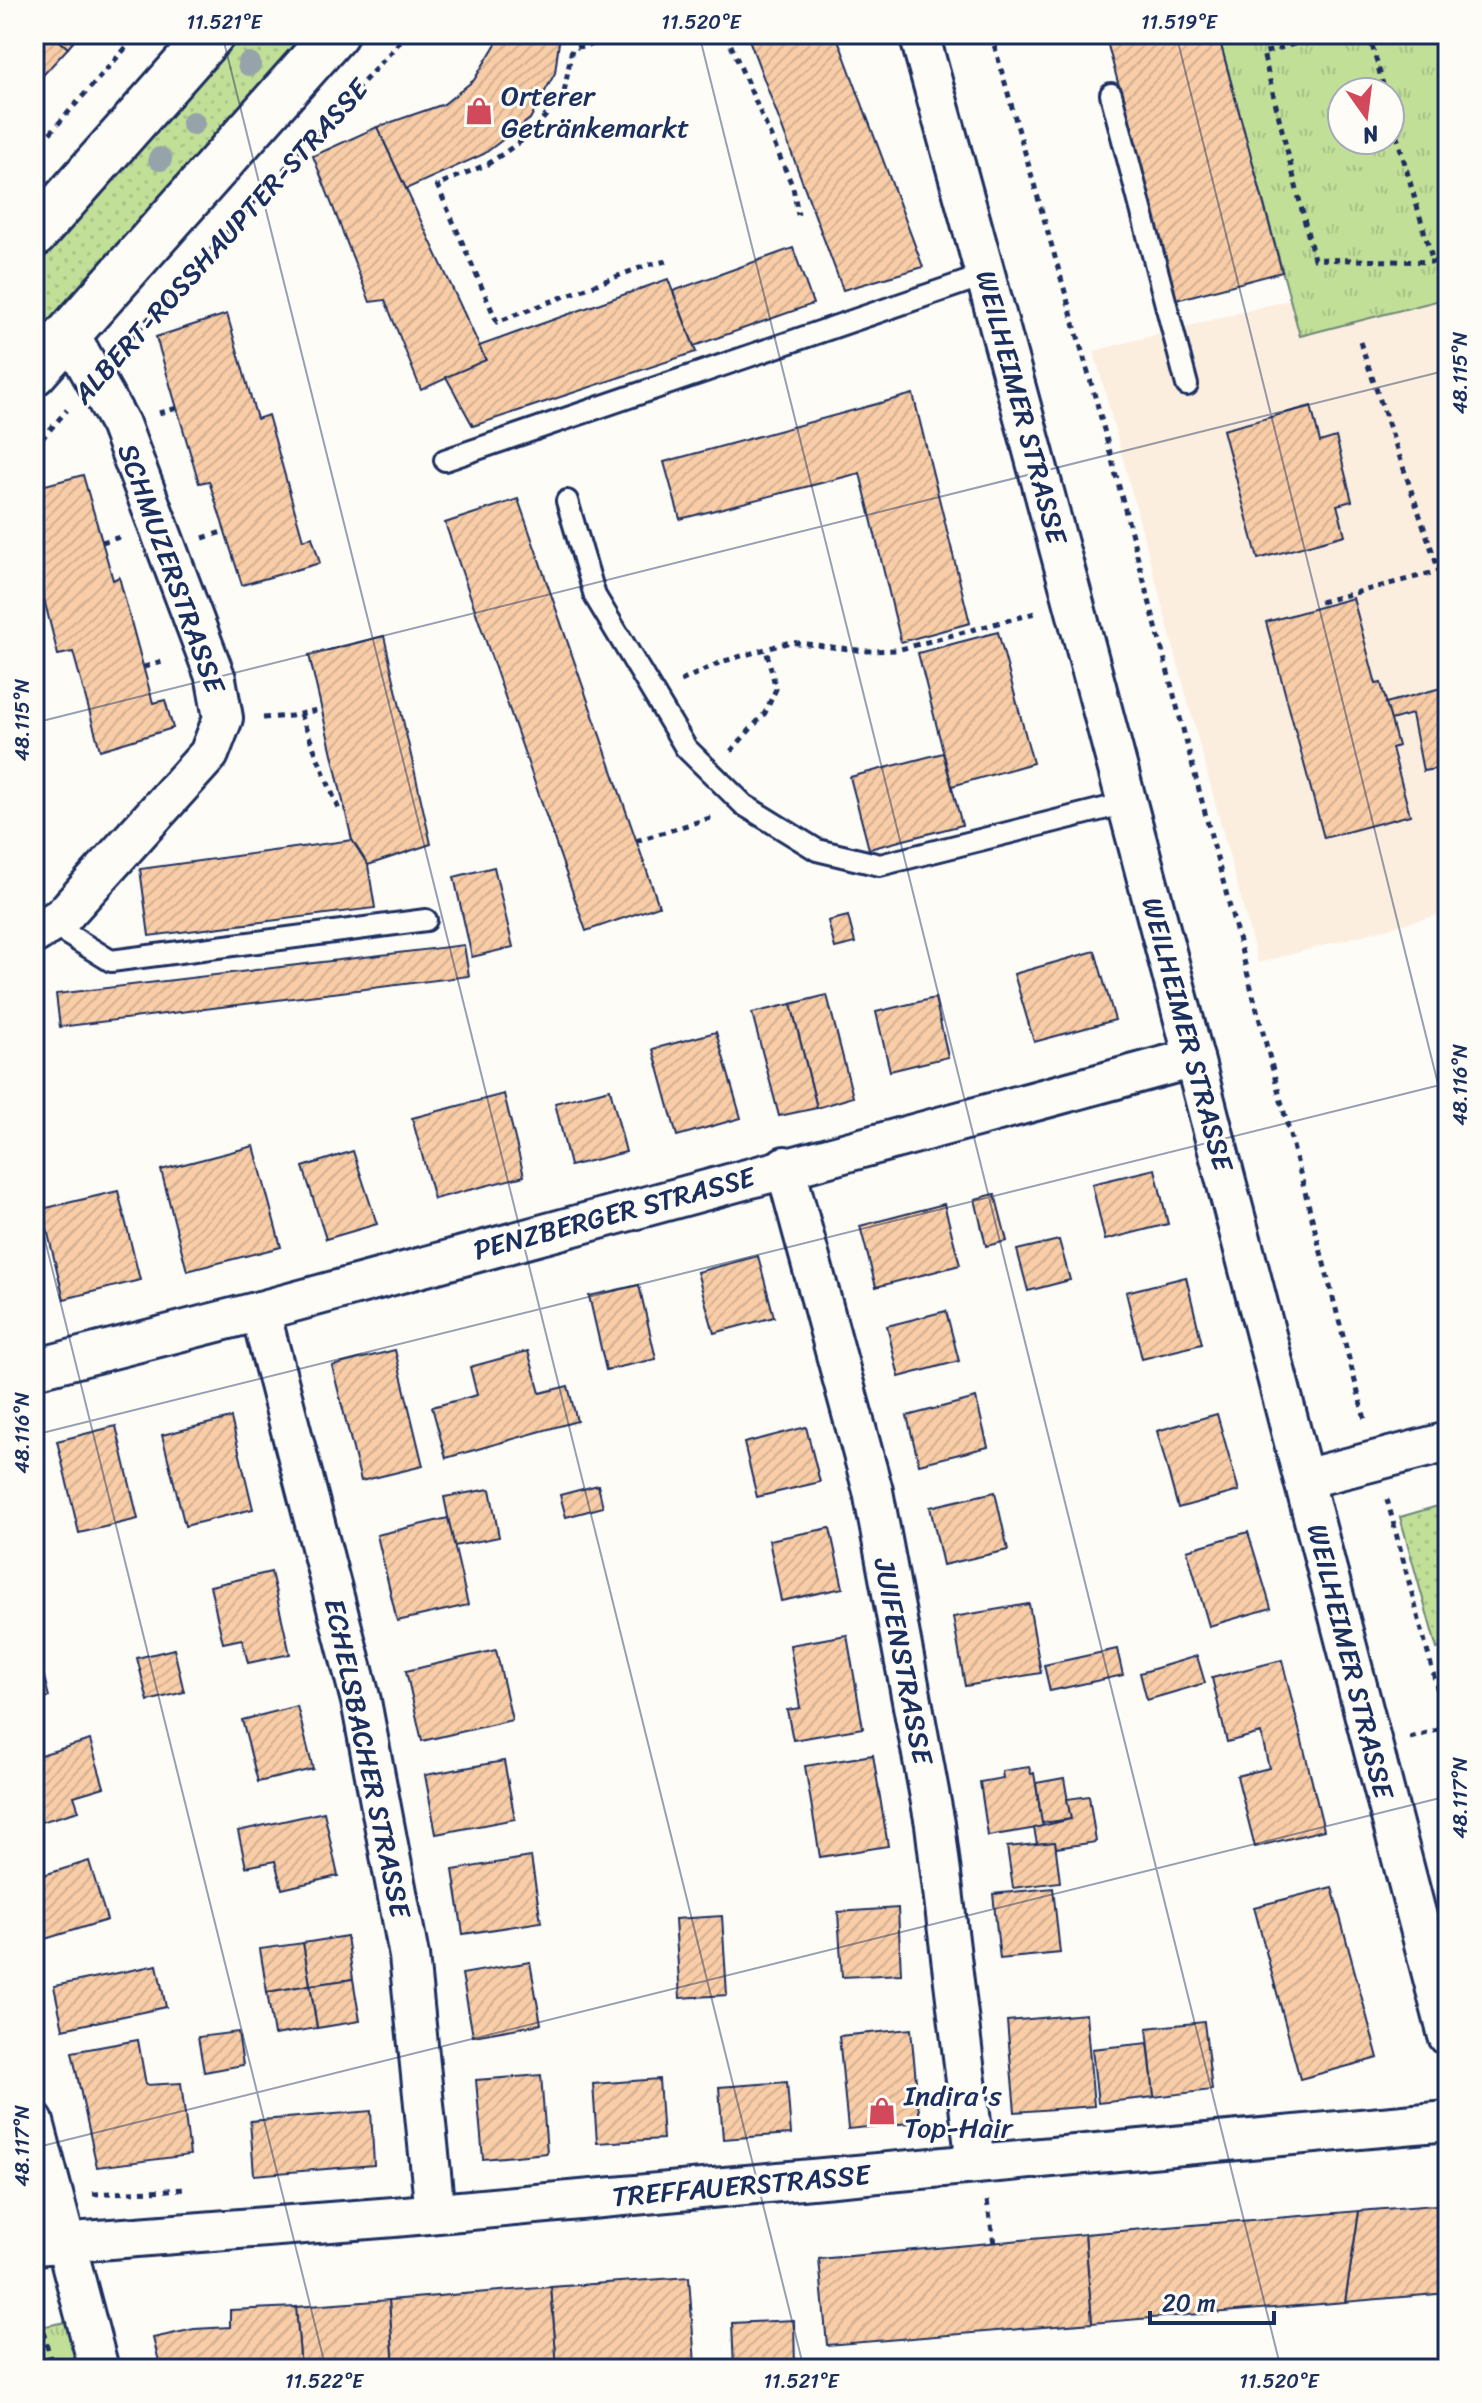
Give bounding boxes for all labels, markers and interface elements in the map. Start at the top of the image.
text: 11.521°E [186,5,263,40]
text: 11.520°E [661,5,743,40]
text: 11.519°E [1141,5,1219,40]
street label: ALBERT-ROSSHAUPTER-STRASSE [59,66,382,417]
place label: Orterer Getränkemarkt [501,71,689,152]
north arrow [1326,76,1406,156]
shop icon: Orterer Getränkemarkt [464,96,494,126]
text: N [1358,114,1384,156]
street label: WEILHEIMER STRASSE [961,265,1082,551]
text: 48.115°N [1443,332,1478,414]
street label: SCHMUZERSTRASSE [104,436,240,701]
text: 48.115°N [5,679,40,761]
street label: WEILHEIMER STRASSE [1127,892,1248,1178]
text: 48.116°N [1443,1044,1478,1126]
street label: PENZBERGER STRASSE [468,1152,762,1275]
text: 48.116°N [5,1392,40,1474]
street label: WEILHEIMER STRASSE [1293,1519,1409,1805]
street label: JUIFENSTRASSE [859,1553,948,1770]
street label: ECHELSBACHER STRASSE [310,1594,426,1924]
text: 48.117°N [1443,1757,1478,1839]
place label: Indira's Top-Hair [903,2071,1014,2152]
shop icon: Indira's Top-Hair [867,2096,897,2126]
text: 48.117°N [5,2105,40,2187]
street label: TREFFAUERSTRASSE [610,2150,873,2221]
scale bar [1150,2275,1274,2325]
text: 20 m [1162,2282,1216,2324]
text: 11.522°E [285,2364,365,2399]
text: 11.521°E [763,2364,840,2399]
text: 11.520°E [1239,2364,1321,2399]

